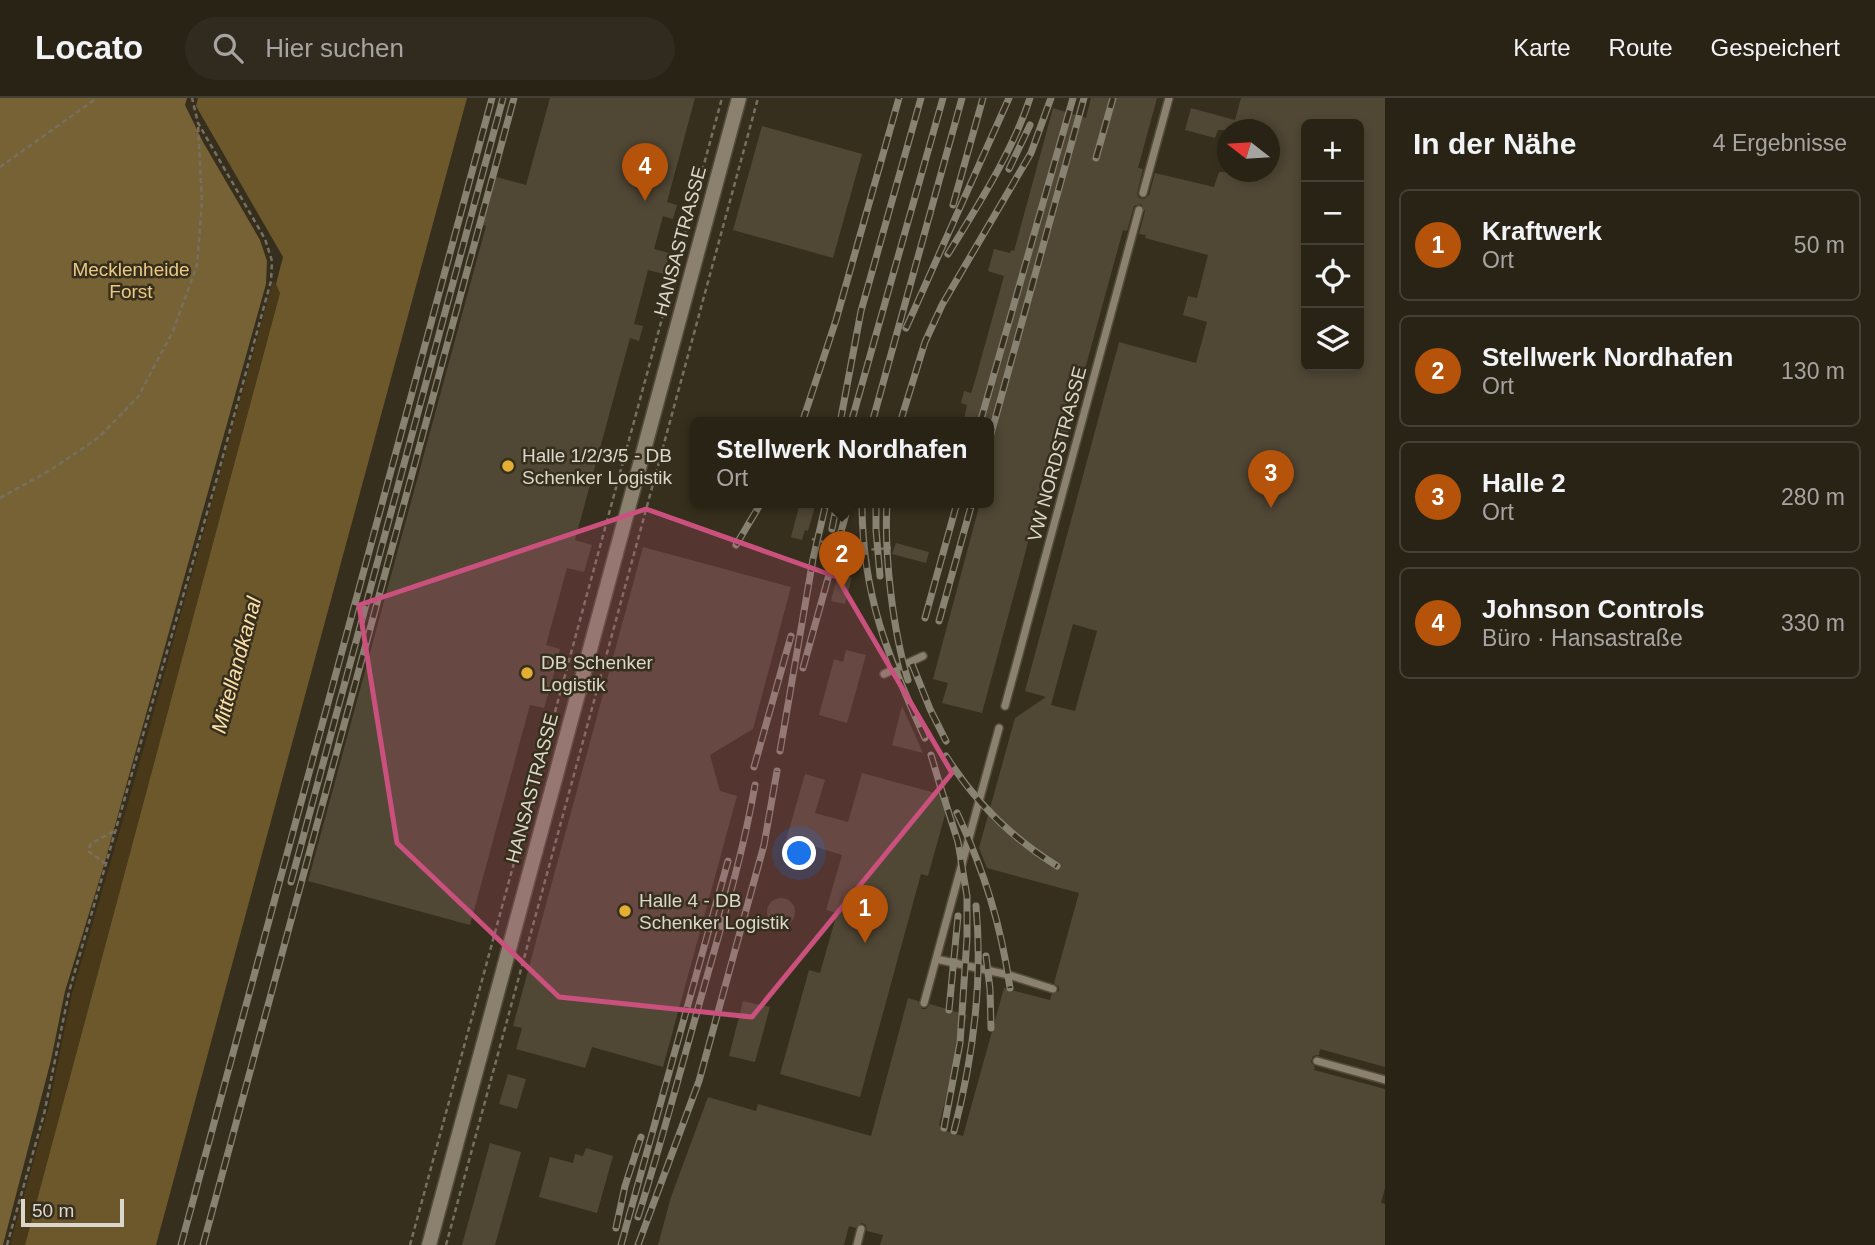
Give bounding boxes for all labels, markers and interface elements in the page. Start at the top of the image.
search box [185,17,675,80]
text: Locato [35,29,143,66]
icon: search [209,29,247,67]
text: Hier suchen [265,33,404,63]
text: Karte [1513,34,1571,61]
text: Route [1609,34,1673,61]
text: Gespeichert [1711,34,1840,61]
north arrow [1217,119,1280,182]
map controls [1301,119,1364,371]
button: + [1301,119,1364,182]
text: In der Nähe [1413,127,1576,160]
text: 4 Ergebnisse [1713,130,1847,156]
pin: 4 [622,143,668,201]
street label: HANSASTRASSE [650,164,710,318]
button: − [1301,182,1364,245]
text: Kraftwerk [1482,216,1602,246]
text: 1 [1432,232,1444,258]
text: 50 m [1794,232,1845,258]
button: locate [1301,245,1364,308]
text: Ort [1482,247,1514,273]
park label: Mecklenheide Forst [72,259,190,302]
button: layers [1301,308,1364,371]
text: Stellwerk Nordhafen [1482,342,1733,372]
text: 2 [1432,358,1444,384]
text: 130 m [1781,358,1845,384]
street label: VW NORDSTRASSE [1023,364,1091,544]
text: Ort [1482,373,1514,399]
popup [690,417,994,508]
text: Stellwerk Nordhafen [716,434,968,464]
place label: Halle 1/2/3/5 - DB Schenker Logistik [522,445,672,488]
pin: 3 [1248,450,1294,508]
marker: Halle 1/2/3/5 - DB Schenker Logistik [500,458,516,474]
text: Ort [716,465,748,491]
text: Halle 2 [1482,468,1566,498]
text: 3 [1432,484,1444,510]
text: 280 m [1781,484,1845,510]
text: Ort [1482,499,1514,525]
pin: 2 [819,531,865,589]
water label: Mittellandkanal [207,593,266,736]
text: Johnson Controls [1482,594,1704,624]
text: 4 [1432,610,1444,636]
text: 330 m [1781,610,1845,636]
text: Büro · Hansastraße [1482,625,1683,651]
place label: DB Schenker Logistik [541,652,654,695]
marker: DB Schenker Logistik [519,665,535,681]
street label: HANSASTRASSE [502,711,562,865]
your location [782,836,816,870]
pin: 1 [842,885,888,943]
place label: Halle 4 - DB Schenker Logistik [639,890,789,933]
marker: Halle 4 - DB Schenker Logistik [617,903,633,919]
scale bar [21,1196,124,1228]
text: 50 m [32,1200,74,1221]

